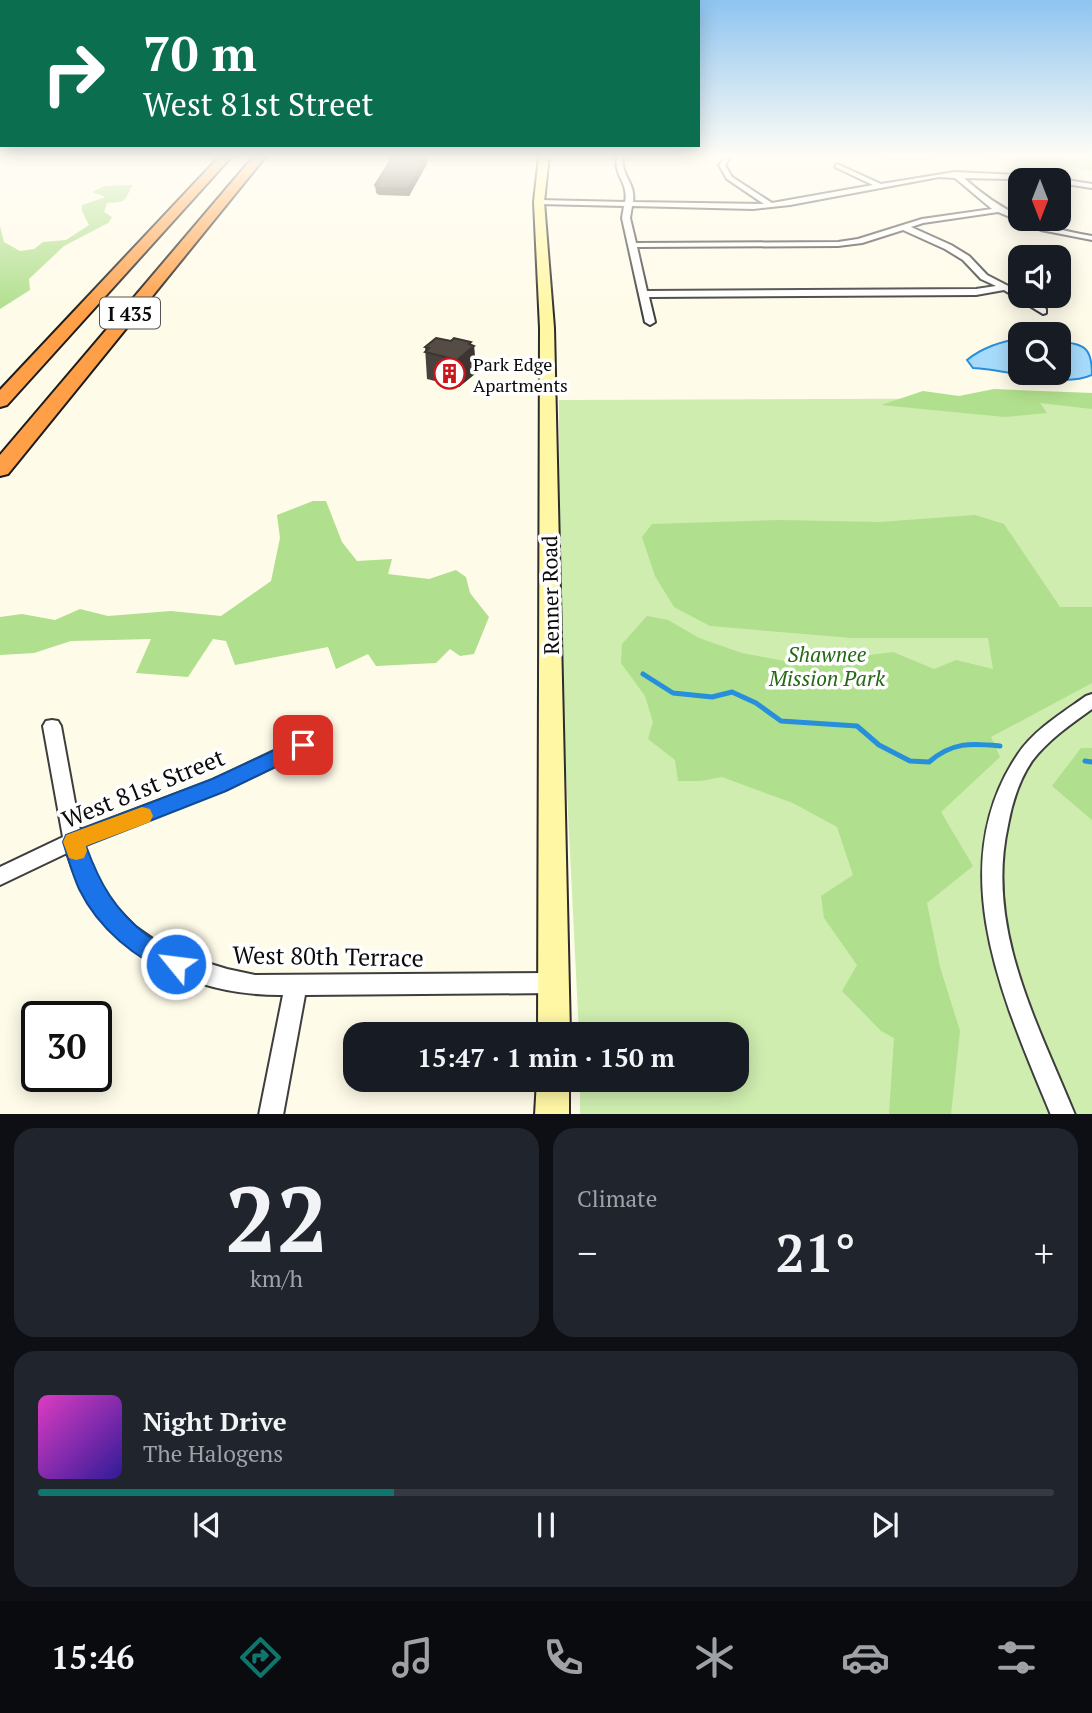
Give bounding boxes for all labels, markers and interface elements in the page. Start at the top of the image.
text: 70 m [143,20,257,85]
icon: right [28,28,119,119]
text: West 81st Street [143,83,373,125]
north arrow [1008,168,1071,231]
map controls [1008,168,1071,385]
button: sound [1008,245,1071,308]
road number: I 435 [100,298,160,328]
button: search [1008,322,1071,385]
place label: Park Edge Apartments [473,352,568,397]
building icon: Park Edge Apartments [433,357,467,391]
street label: Renner Road [535,535,565,655]
park label: Shawnee Mission Park [768,640,886,692]
pin [273,715,333,775]
icon: arrive [284,726,322,764]
street label: West 81st Street [57,741,229,835]
position arrow [139,927,213,1001]
street label: West 80th Terrace [232,938,424,974]
speed limit sign: 30 [21,1001,112,1092]
text: 15:47 · 1 min · 150 m [417,1040,675,1074]
text: 22 [225,1157,328,1278]
text: Climate [577,1183,657,1214]
text: 21° [775,1218,856,1287]
text: − [577,1228,597,1278]
text: + [1034,1228,1054,1278]
text: km/h [250,1263,303,1294]
text: Night Drive [143,1404,287,1438]
text: The Halogens [143,1438,283,1469]
icon: previous [188,1506,226,1544]
icon: pause [527,1506,565,1544]
icon: next [866,1506,904,1544]
icon: directions [236,1633,285,1682]
icon: music [388,1633,437,1682]
icon: phone [539,1633,588,1682]
icon: climate [690,1633,739,1682]
icon: car [841,1633,890,1682]
icon: filters [992,1633,1041,1682]
text: 15:46 [51,1636,134,1678]

